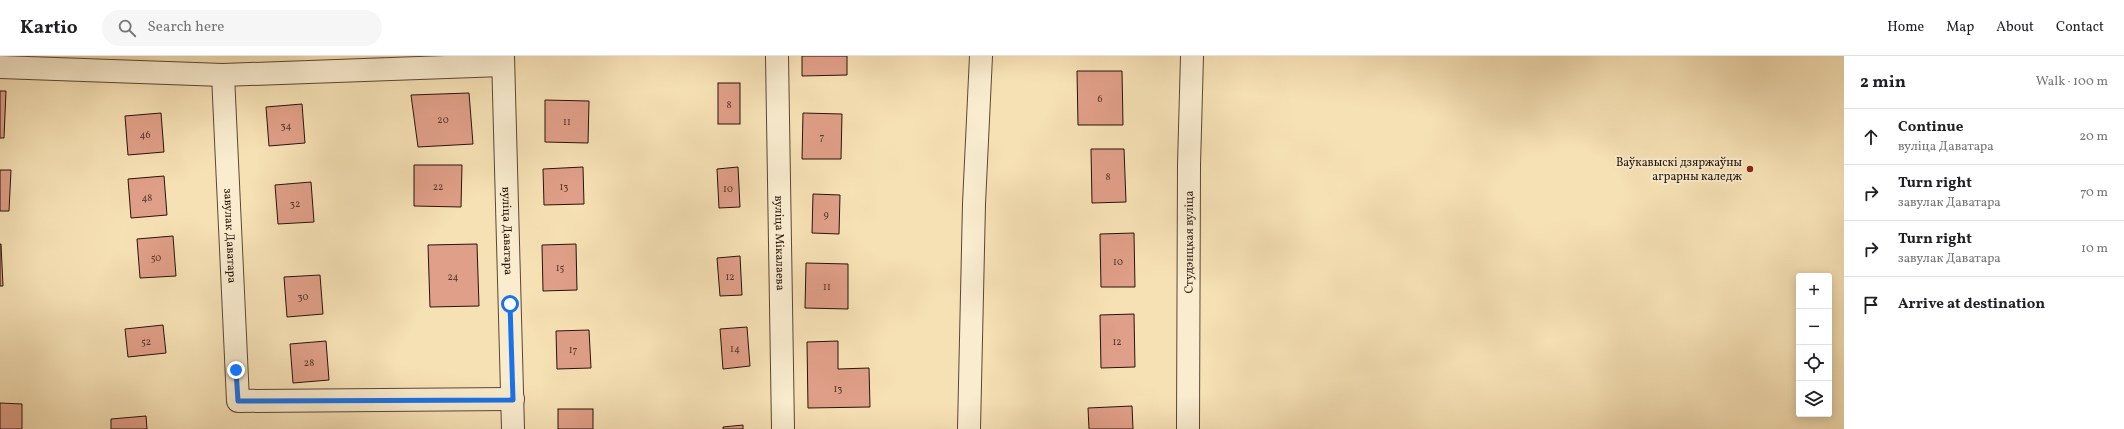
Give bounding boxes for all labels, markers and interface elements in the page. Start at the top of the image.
search box [102,10,382,46]
text: Kartio [20,15,78,41]
icon: search [116,17,138,39]
text: Search here [148,17,224,38]
text: Home [1887,18,1924,37]
text: Map [1946,18,1974,37]
text: About [1996,18,2034,37]
text: Contact [2056,18,2104,37]
text: 2 min [1860,71,1906,94]
text: Walk · 100 m [2036,73,2108,91]
house number: 6 [1097,92,1103,106]
house number: 8 [726,98,732,112]
house number: 20 [437,113,449,127]
house number: 11 [563,115,571,129]
text: Continue [1898,117,1963,138]
house number: 34 [280,119,292,133]
icon: ahead [1860,126,1882,148]
house number: 46 [140,128,150,142]
text: 20 m [2079,128,2108,146]
house number: 7 [820,130,825,144]
text: вуліца Даватара [1898,138,1994,156]
place label: Ваўкавыскі дзяржаўны аграрны каледж [1616,155,1743,185]
marker: Ваўкавыскі дзяржаўны аграрны каледж [1745,164,1755,174]
house number: 8 [1105,170,1111,184]
text: Turn right [1898,173,1972,194]
house number: 22 [433,180,443,194]
house number: 13 [559,180,569,194]
house number: 10 [723,182,733,196]
icon: right [1860,182,1882,204]
text: 70 m [2080,184,2108,202]
street label: вуліца Даватара [498,186,516,275]
street label: завулак Даватара [219,188,240,284]
street label: Студэнцкая вуліца [1182,190,1198,294]
house number: 48 [142,191,152,205]
text: завулак Даватара [1898,194,2001,212]
street label: вуліца Мікалаева [770,195,788,291]
house number: 32 [290,197,300,211]
house number: 9 [823,208,829,222]
text: Turn right [1898,229,1972,250]
icon: right [1860,238,1882,260]
text: 10 m [2081,240,2108,258]
text: завулак Даватара [1898,250,2001,268]
house number: 50 [151,251,161,265]
house number: 10 [1113,255,1123,269]
house number: 15 [556,261,565,275]
house number: 24 [447,270,459,284]
house number: 12 [725,270,735,284]
map controls [1796,273,1832,417]
button: + [1796,273,1832,309]
house number: 11 [823,280,831,294]
house number: 30 [298,290,308,304]
icon: arrive [1860,294,1882,316]
text: Arrive at destination [1898,294,2045,315]
route start [501,295,519,313]
button: − [1796,309,1832,345]
house number: 52 [141,335,151,349]
house number: 12 [1112,335,1122,349]
house number: 14 [730,342,740,356]
house number: 17 [569,343,578,357]
button: locate [1796,345,1832,381]
house number: 28 [304,356,314,370]
route end [227,361,245,379]
button: layers [1796,381,1832,417]
house number: 13 [833,382,843,396]

